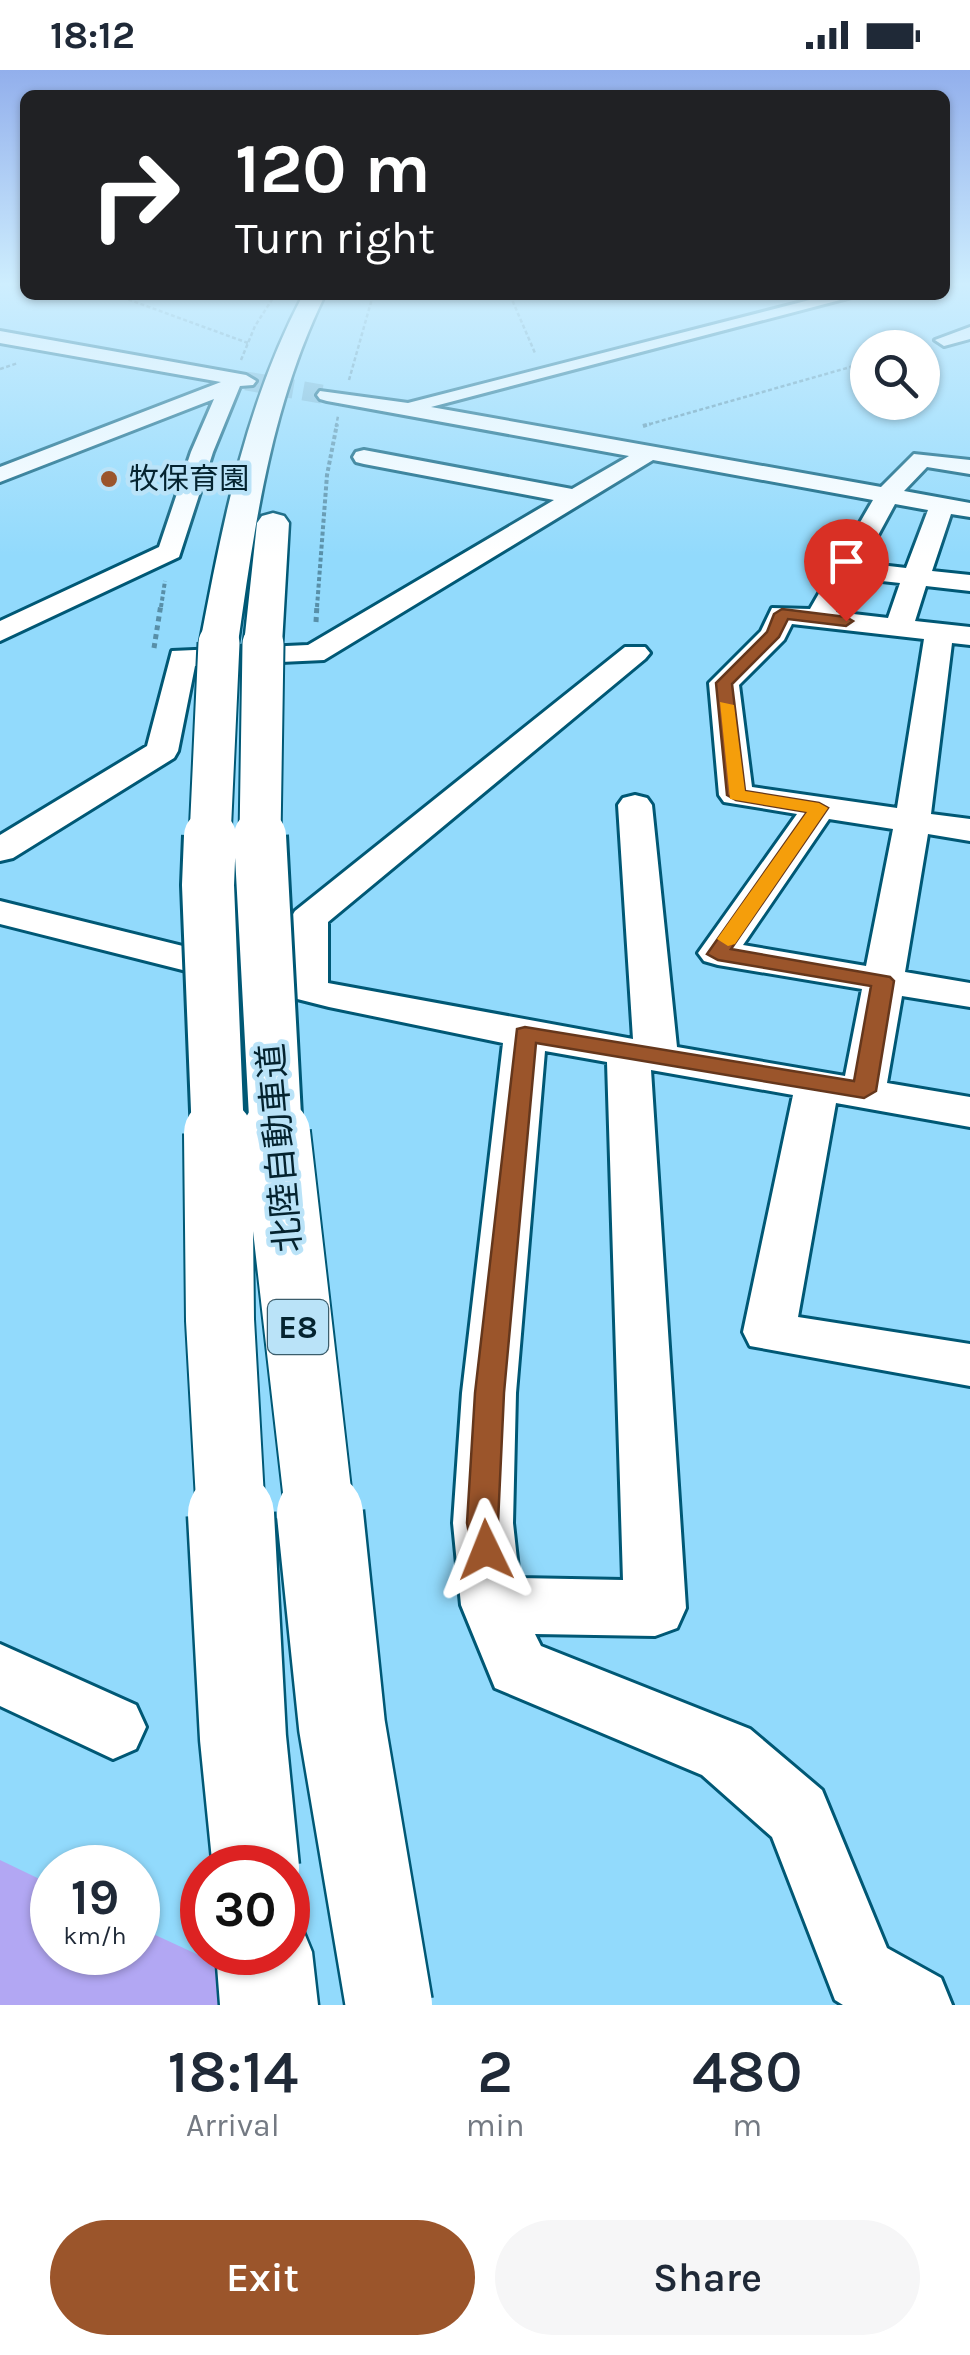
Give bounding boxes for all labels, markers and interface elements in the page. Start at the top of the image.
text: 18:12 [50,13,135,58]
text: 120 m [235,128,431,210]
icon: right [70,130,200,260]
text: Turn right [235,212,435,264]
map controls [850,330,940,420]
button: search [850,330,940,420]
place label: 牧保育園 [129,461,249,497]
marker: 牧保育園 [98,468,120,490]
pin [804,519,889,622]
icon: arrive [819,534,874,589]
street label: 北陸自動車道 [250,1042,310,1254]
road number: E8 [268,1300,328,1354]
position arrow [434,1498,538,1602]
speed limit sign: 30 [180,1845,310,1975]
text: 19 [71,1868,119,1927]
text: km/h [63,1921,127,1950]
text: 18:14 [167,2037,298,2107]
text: 2 [477,2037,513,2107]
text: 480 [692,2037,803,2107]
text: Arrival [186,2107,280,2144]
text: min [466,2107,524,2144]
text: m [732,2107,762,2144]
button: Exit [50,2220,475,2335]
button: Share [495,2220,920,2335]

